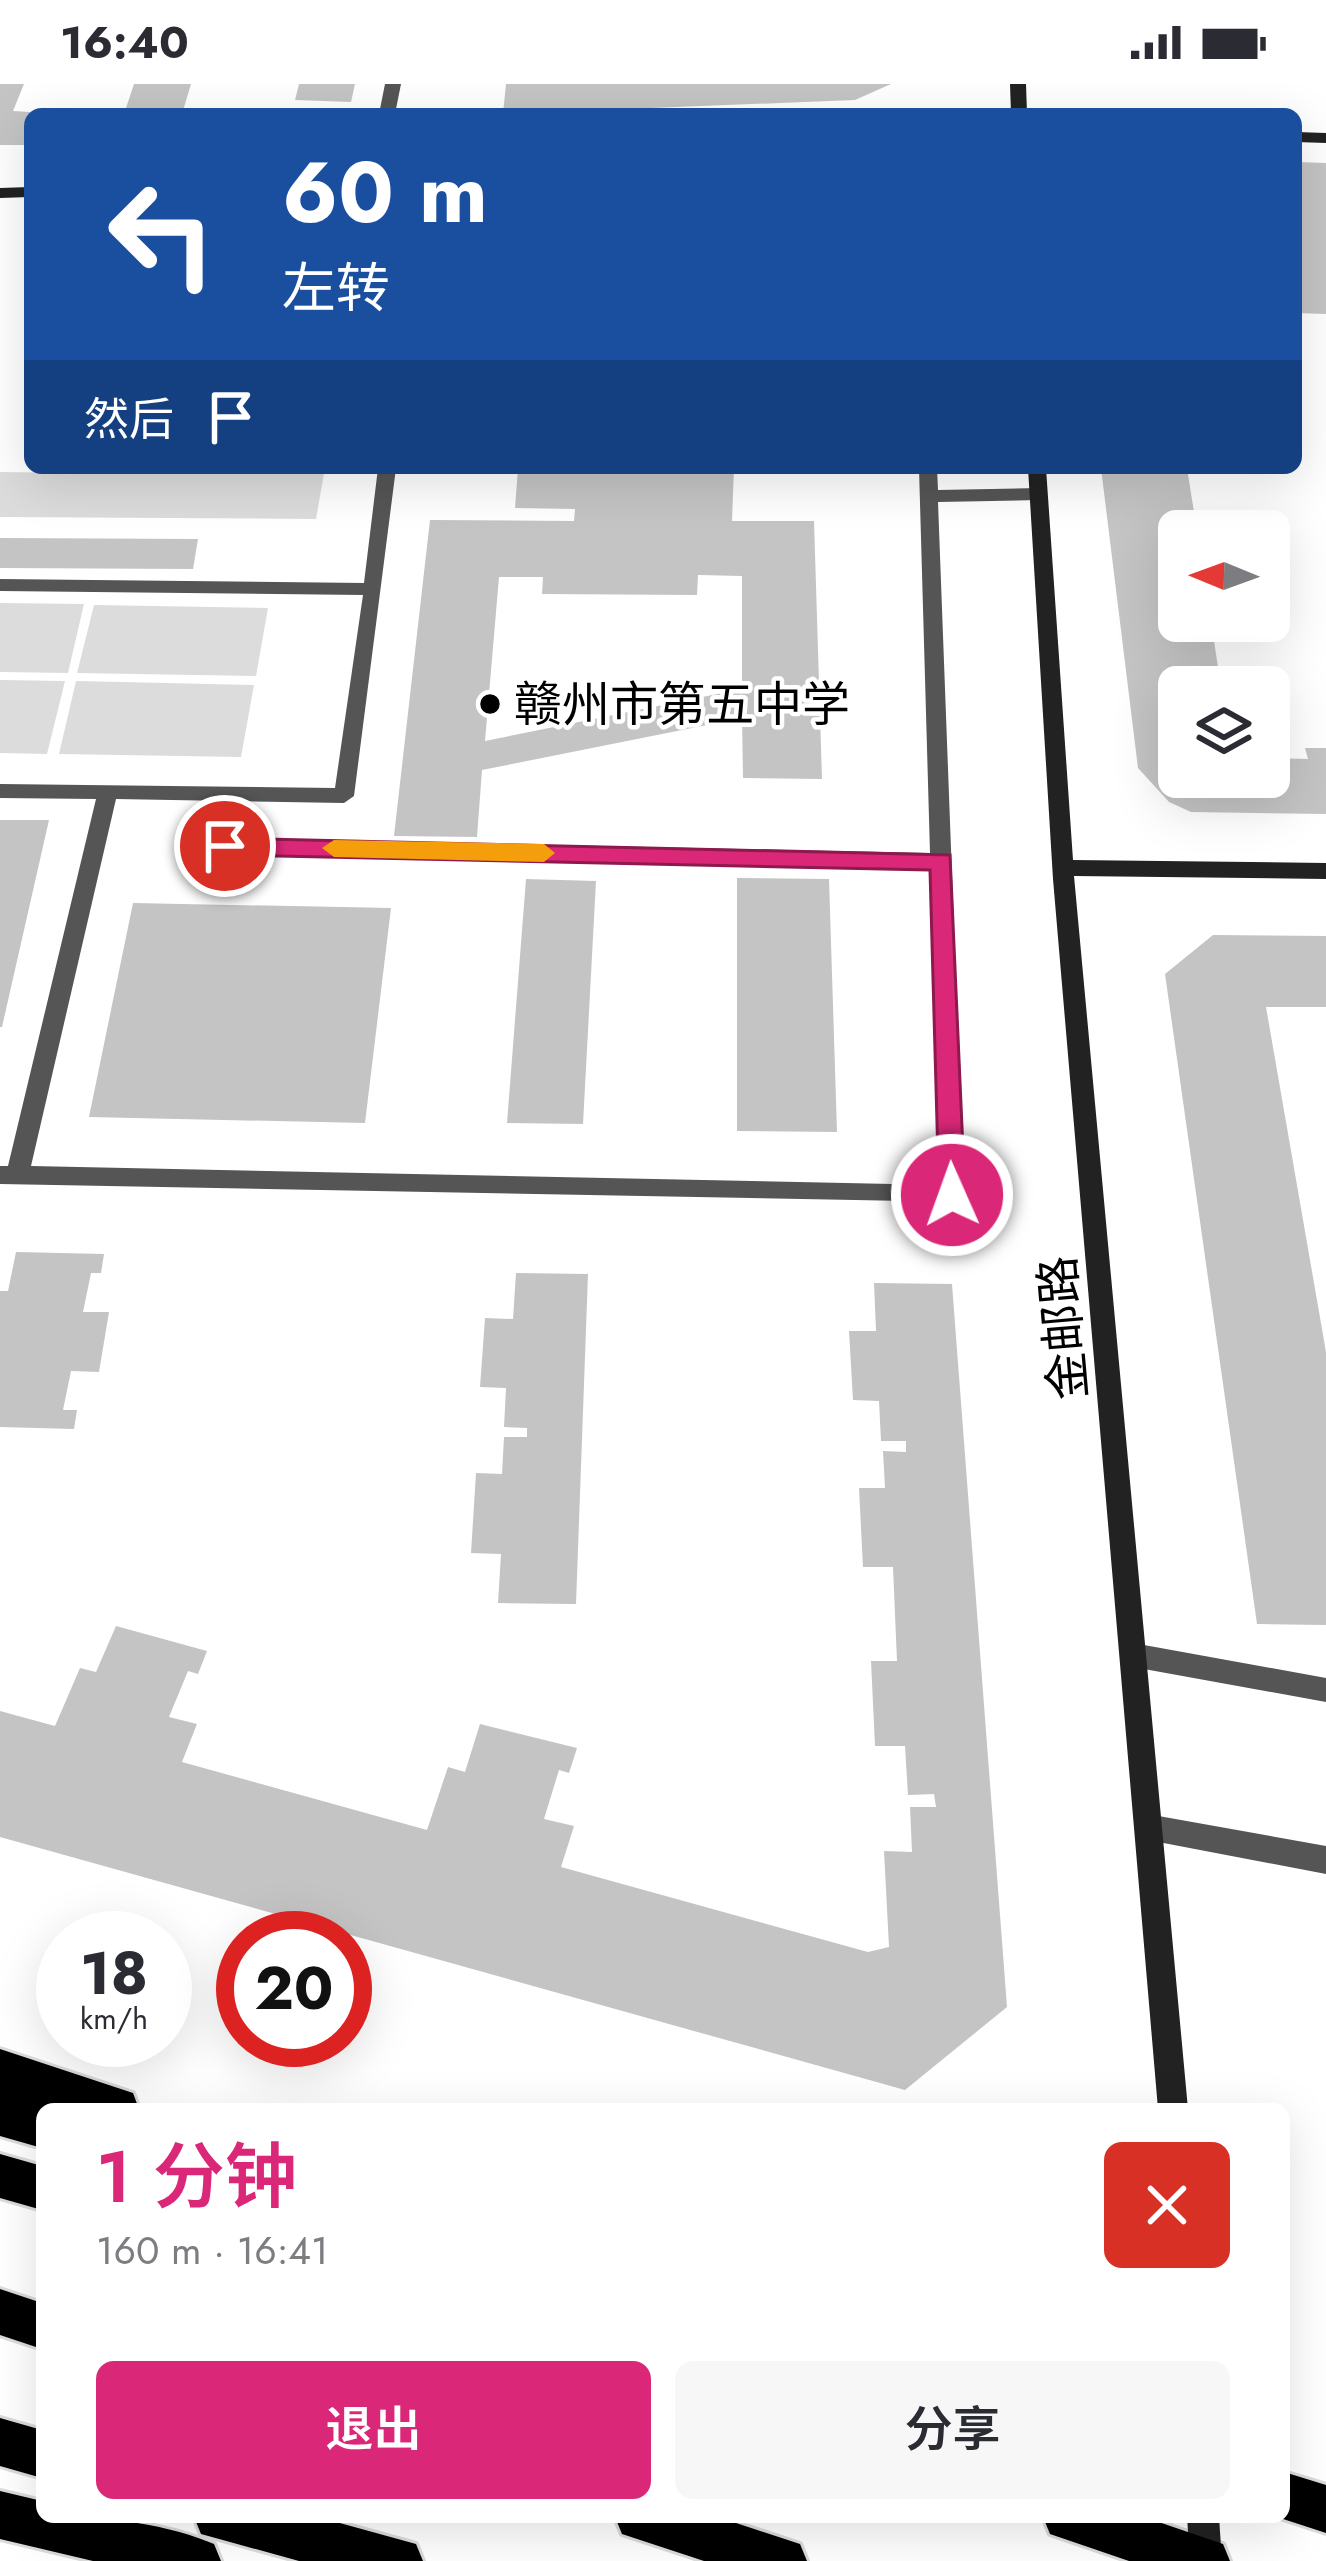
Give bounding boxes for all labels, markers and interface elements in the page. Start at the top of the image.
text: 16:40 [60,10,189,75]
text: 60 m [282,132,488,254]
icon: left [84,156,240,312]
text: 左转 [282,249,390,327]
icon: arrive [198,384,264,450]
text: 然后 [84,387,174,452]
north arrow [1158,510,1290,642]
map controls [1158,510,1290,798]
button: layers [1158,666,1290,798]
place label: 赣州市第五中学 [514,670,850,739]
marker: 赣州市第五中学 [477,691,503,717]
pin [174,795,276,897]
icon: arrive [192,813,258,879]
position arrow [889,1132,1015,1258]
street label: 金邮路 [1023,1253,1104,1403]
speed limit sign: 20 [216,1911,372,2067]
text: 18 [80,1930,148,2017]
text: km/h [80,1997,148,2040]
text: 1 分钟 [96,2125,297,2229]
button: close [1104,2142,1230,2268]
text: 160 m · 16:41 [96,2222,329,2279]
button: 退出 [96,2361,651,2499]
button: 分享 [675,2361,1230,2499]

